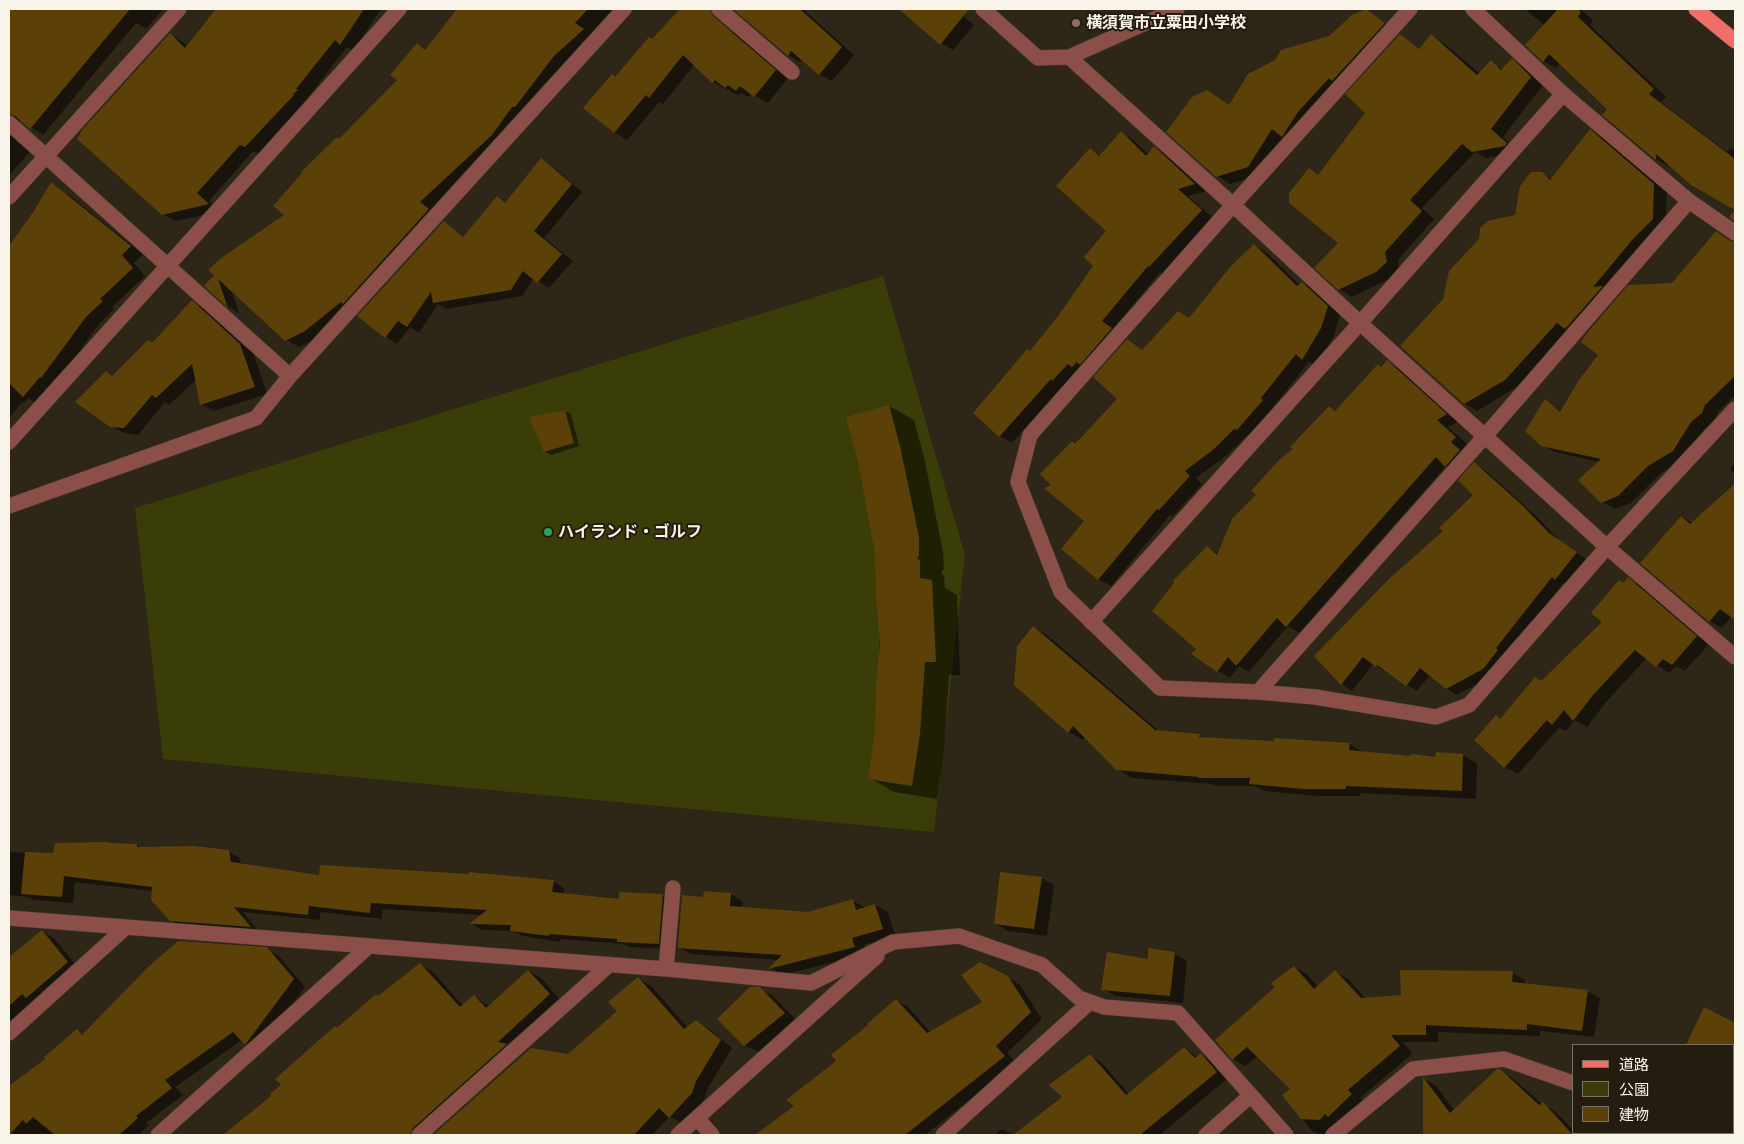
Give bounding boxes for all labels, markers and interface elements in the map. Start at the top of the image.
place label: 横須賀市立粟田小学校 [1086,13,1246,33]
marker: 横須賀市立粟田小学校 [1070,17,1082,29]
place label: ハイランド・ゴルフ [558,522,702,542]
marker: ハイランド・ゴルフ [542,526,554,538]
legend [1572,1044,1734,1134]
text: 道路 [1619,1056,1649,1073]
text: 公園 [1619,1081,1649,1098]
text: 建物 [1619,1106,1649,1123]

